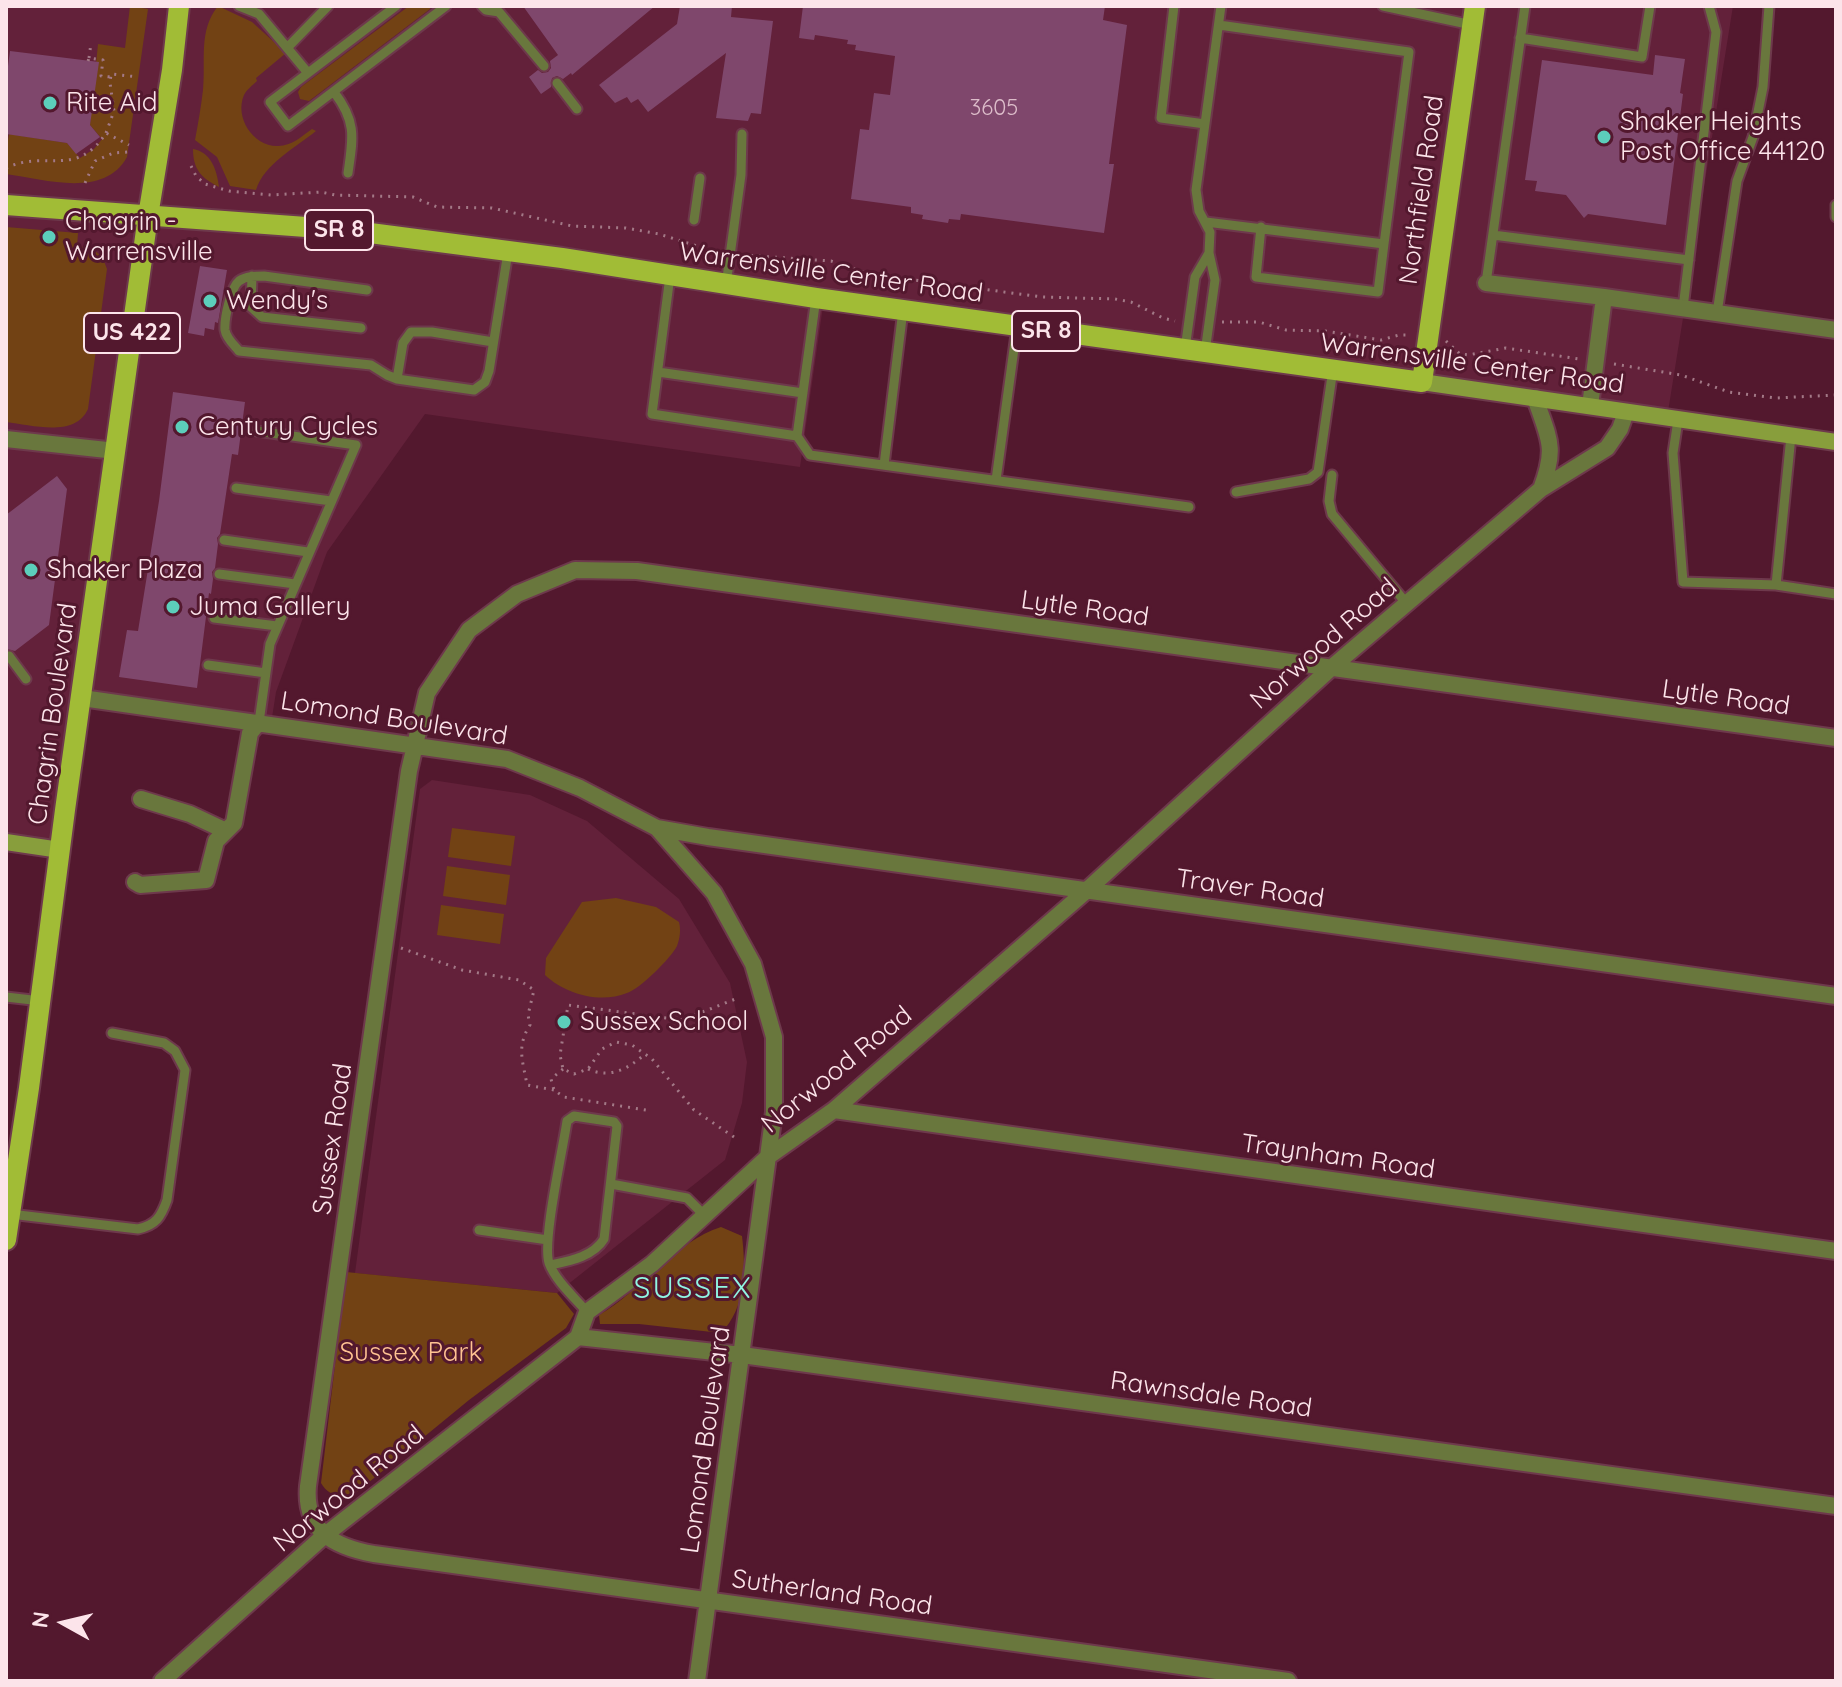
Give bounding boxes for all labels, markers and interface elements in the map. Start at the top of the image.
place label: Rite Aid [66,87,158,119]
street label: Northfield Road [1393,93,1451,287]
marker: Rite Aid [41,94,59,112]
house number: 3605 [970,95,1018,121]
place label: Shaker Heights Post Office 44120 [1620,106,1825,168]
marker: Shaker Heights Post Office 44120 [1595,128,1613,146]
place label: Chagrin - Warrensville [65,206,213,268]
road number: SR 8 [305,210,373,250]
marker: Chagrin - Warrensville [40,228,58,246]
street label: Warrensville Center Road [677,236,985,310]
place label: Wendy's [226,285,328,317]
marker: Wendy's [201,292,219,310]
road number: SR 8 [1012,311,1080,351]
road number: US 422 [84,313,180,353]
street label: Warrensville Center Road [1318,327,1626,401]
place label: Century Cycles [198,411,378,443]
marker: Century Cycles [173,418,191,436]
place label: Shaker Plaza [47,554,203,586]
marker: Shaker Plaza [22,561,40,579]
street label: Norwood Road [1244,572,1404,716]
street label: Lytle Road [1019,585,1151,633]
place label: Juma Gallery [189,591,351,623]
marker: Juma Gallery [164,598,182,616]
street label: Chagrin Boulevard [22,601,84,827]
street label: Lytle Road [1660,674,1792,722]
street label: Lomond Boulevard [278,686,510,752]
street label: Traver Road [1174,863,1326,915]
street label: Norwood Road [756,1000,918,1140]
place label: Sussex School [580,1006,748,1038]
marker: Sussex School [555,1013,573,1031]
street label: Sussex Road [307,1061,359,1217]
street label: Traynham Road [1239,1128,1437,1186]
district label: SUSSEX [634,1271,752,1307]
street label: Lomond Boulevard [675,1324,737,1556]
park label: Sussex Park [339,1337,483,1369]
street label: Rawnsdale Road [1108,1365,1314,1425]
street label: Norwood Road [268,1419,430,1559]
street label: Sutherland Road [730,1564,934,1622]
north arrow [24,1583,104,1663]
text: N [25,1610,55,1630]

